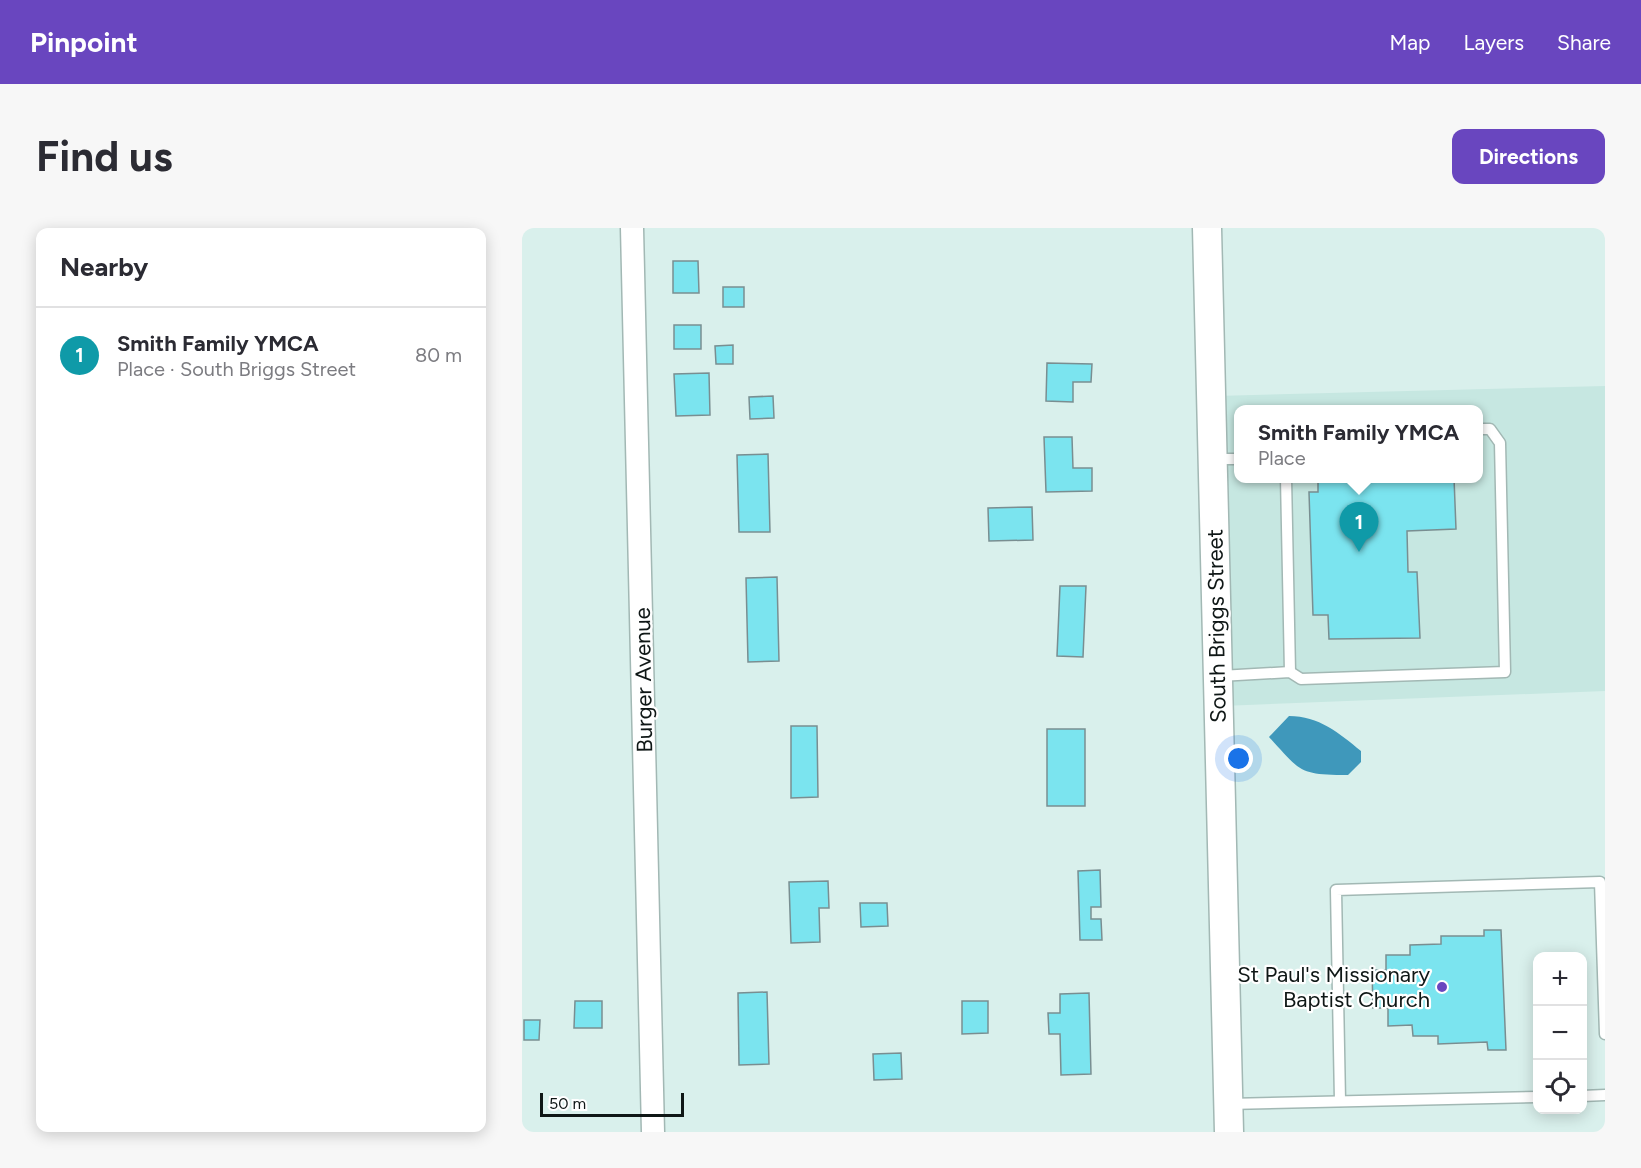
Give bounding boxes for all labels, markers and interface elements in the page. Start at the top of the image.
text: Pinpoint [30,25,138,59]
text: Map [1390,30,1430,55]
text: Layers [1463,30,1524,55]
text: Share [1557,30,1611,55]
button: Directions [1452,129,1605,184]
text: Find us [36,131,173,182]
text: Nearby [60,251,148,283]
text: Smith Family YMCA [117,330,319,357]
text: 1 [75,343,84,367]
text: 80 m [415,343,462,367]
text: Place · South Briggs Street [117,357,356,381]
popup [1234,405,1483,483]
text: Smith Family YMCA [1258,419,1459,446]
text: Place [1258,446,1306,470]
pin: 1 [1340,502,1378,552]
street label: South Briggs Street [1201,529,1232,723]
street label: Burger Avenue [629,607,658,753]
your location [1224,744,1253,773]
map controls [1533,952,1587,1114]
button: + [1533,952,1587,1006]
place label: St Paul's Missionary Baptist Church [1237,961,1430,1013]
marker: St Paul's Missionary Baptist Church [1435,980,1449,994]
button: − [1533,1006,1587,1060]
button: locate [1533,1060,1587,1114]
scale bar [540,1090,684,1118]
text: 50 m [549,1094,586,1113]

